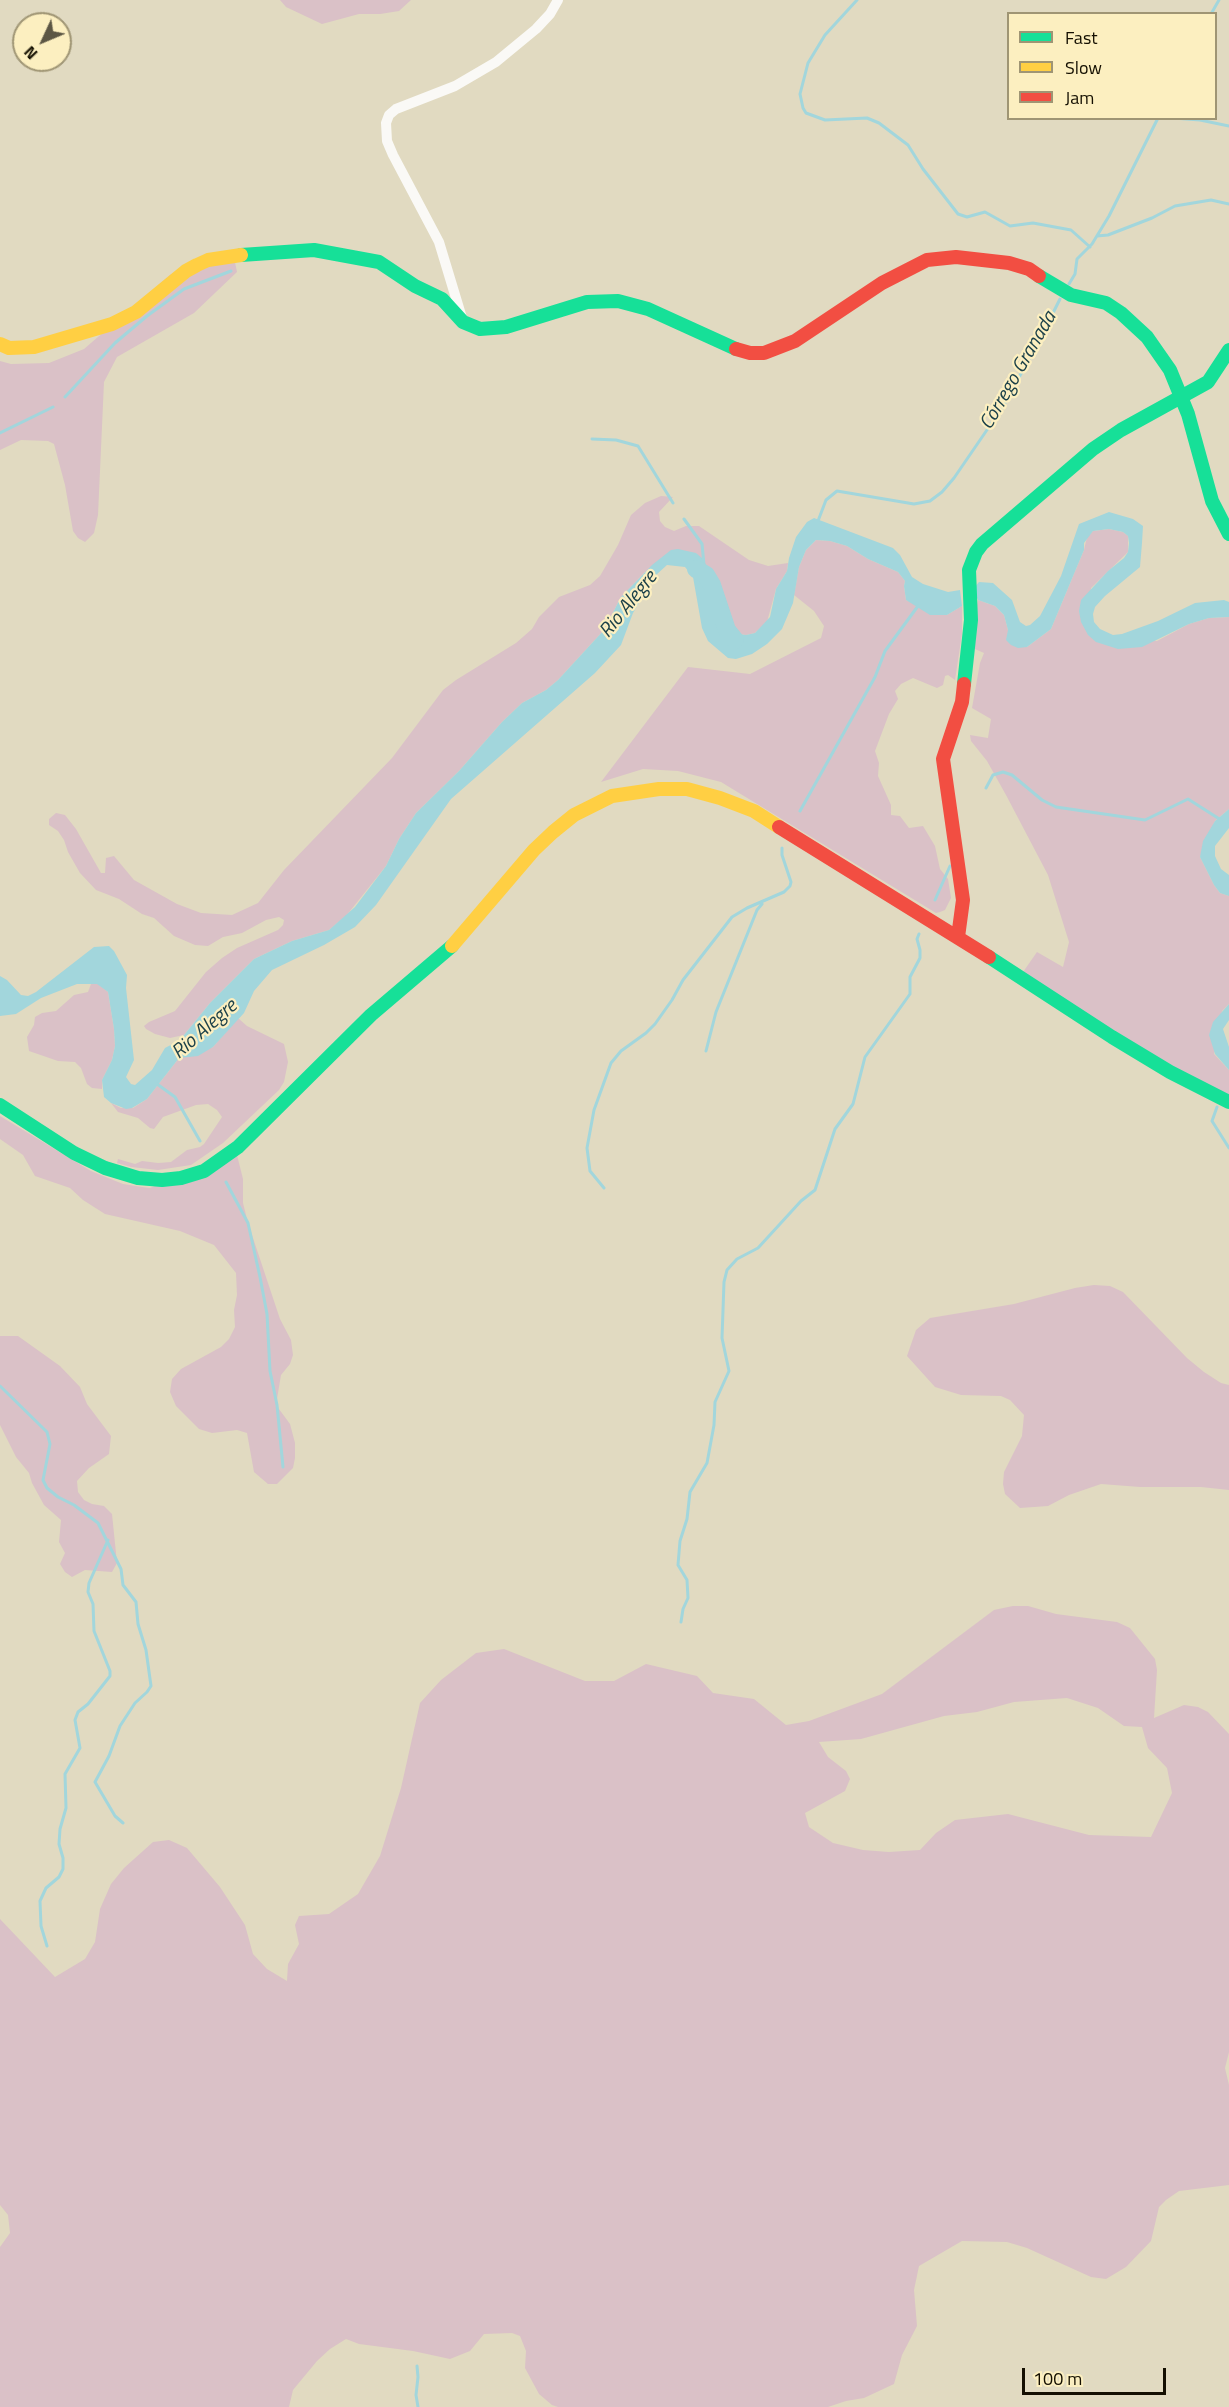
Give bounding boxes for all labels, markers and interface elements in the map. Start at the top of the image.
north arrow [12,12,72,72]
legend [1007,12,1217,120]
text: Fast [1065,24,1098,51]
text: N [18,41,43,65]
text: Slow [1065,54,1102,81]
text: Jam [1065,84,1094,111]
water label: Córrego Granada [975,308,1063,434]
water label: Rio Alegre [595,567,663,643]
water label: Rio Alegre [167,995,243,1065]
scale bar [1025,2356,1169,2394]
text: 100 m [1033,2365,1082,2392]

